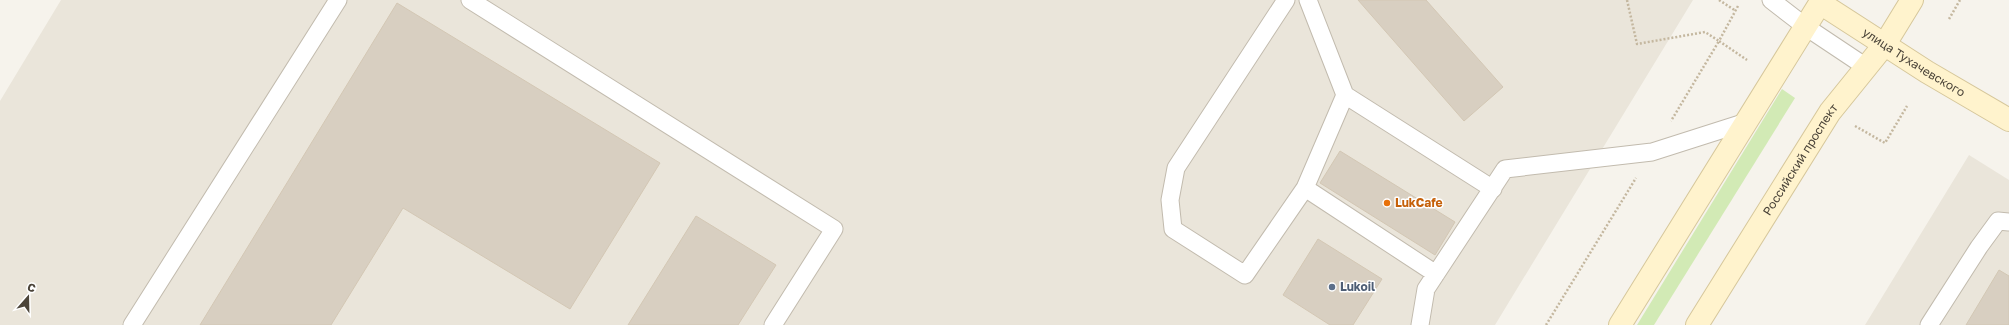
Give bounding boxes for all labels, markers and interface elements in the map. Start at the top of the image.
street label: улица Тухачевского [1860,24,1968,100]
street label: Российский проспект [1759,100,1841,218]
place label: LukCafe [1395,195,1443,210]
marker: LukCafe [1382,198,1392,208]
north arrow [8,277,48,317]
place label: Lukoil [1340,279,1375,294]
text: С [26,280,38,295]
marker: Lukoil [1327,282,1337,292]

